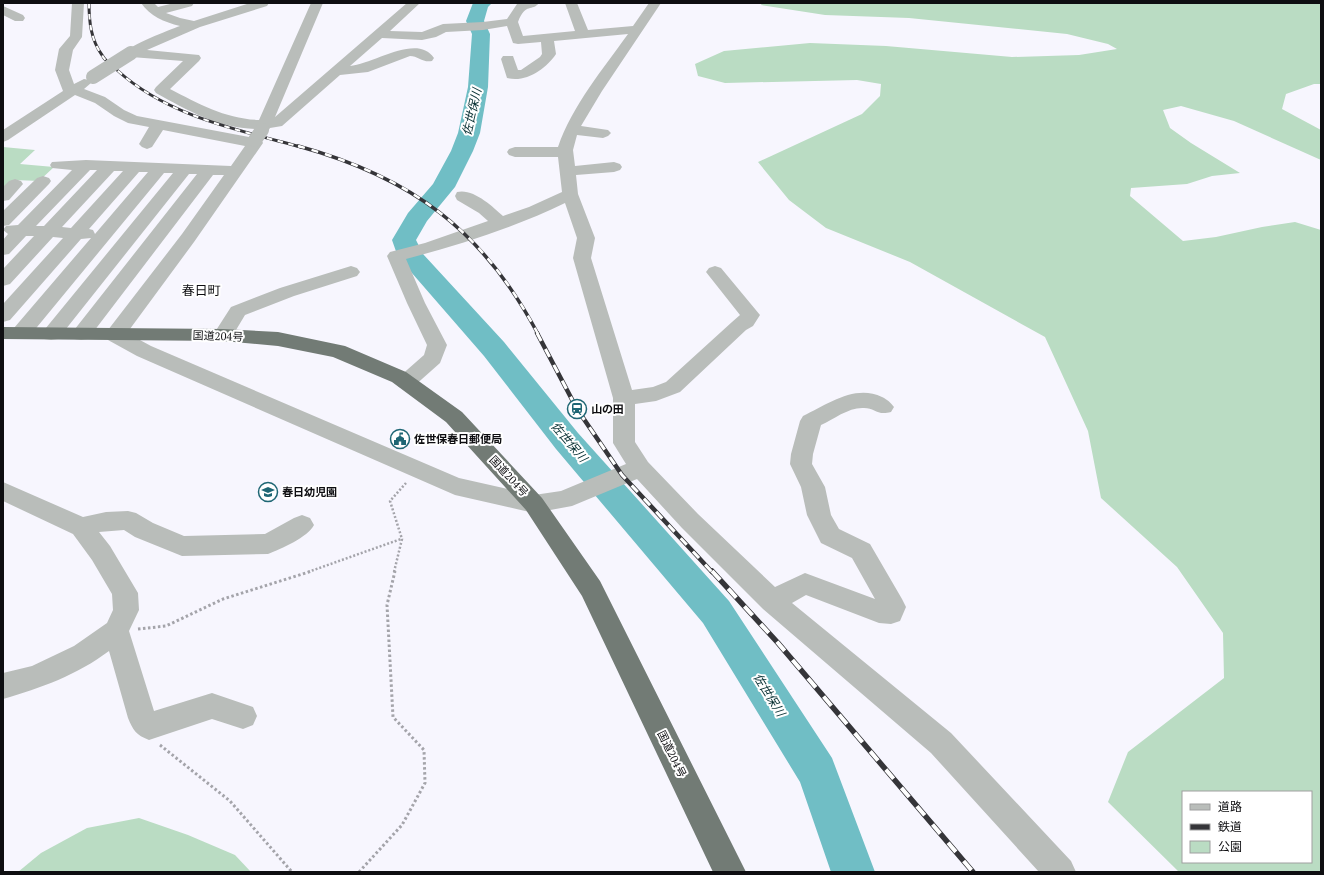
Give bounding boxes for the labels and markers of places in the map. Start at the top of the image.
station icon: 山の田 [566,398,588,420]
place label: 山の田 [591,402,624,416]
public building icon: 佐世保春日郵便局 [389,428,411,450]
place label: 佐世保春日郵便局 [414,432,502,446]
school or university icon: 春日幼児園 [257,481,279,503]
place label: 春日幼児園 [282,485,337,499]

